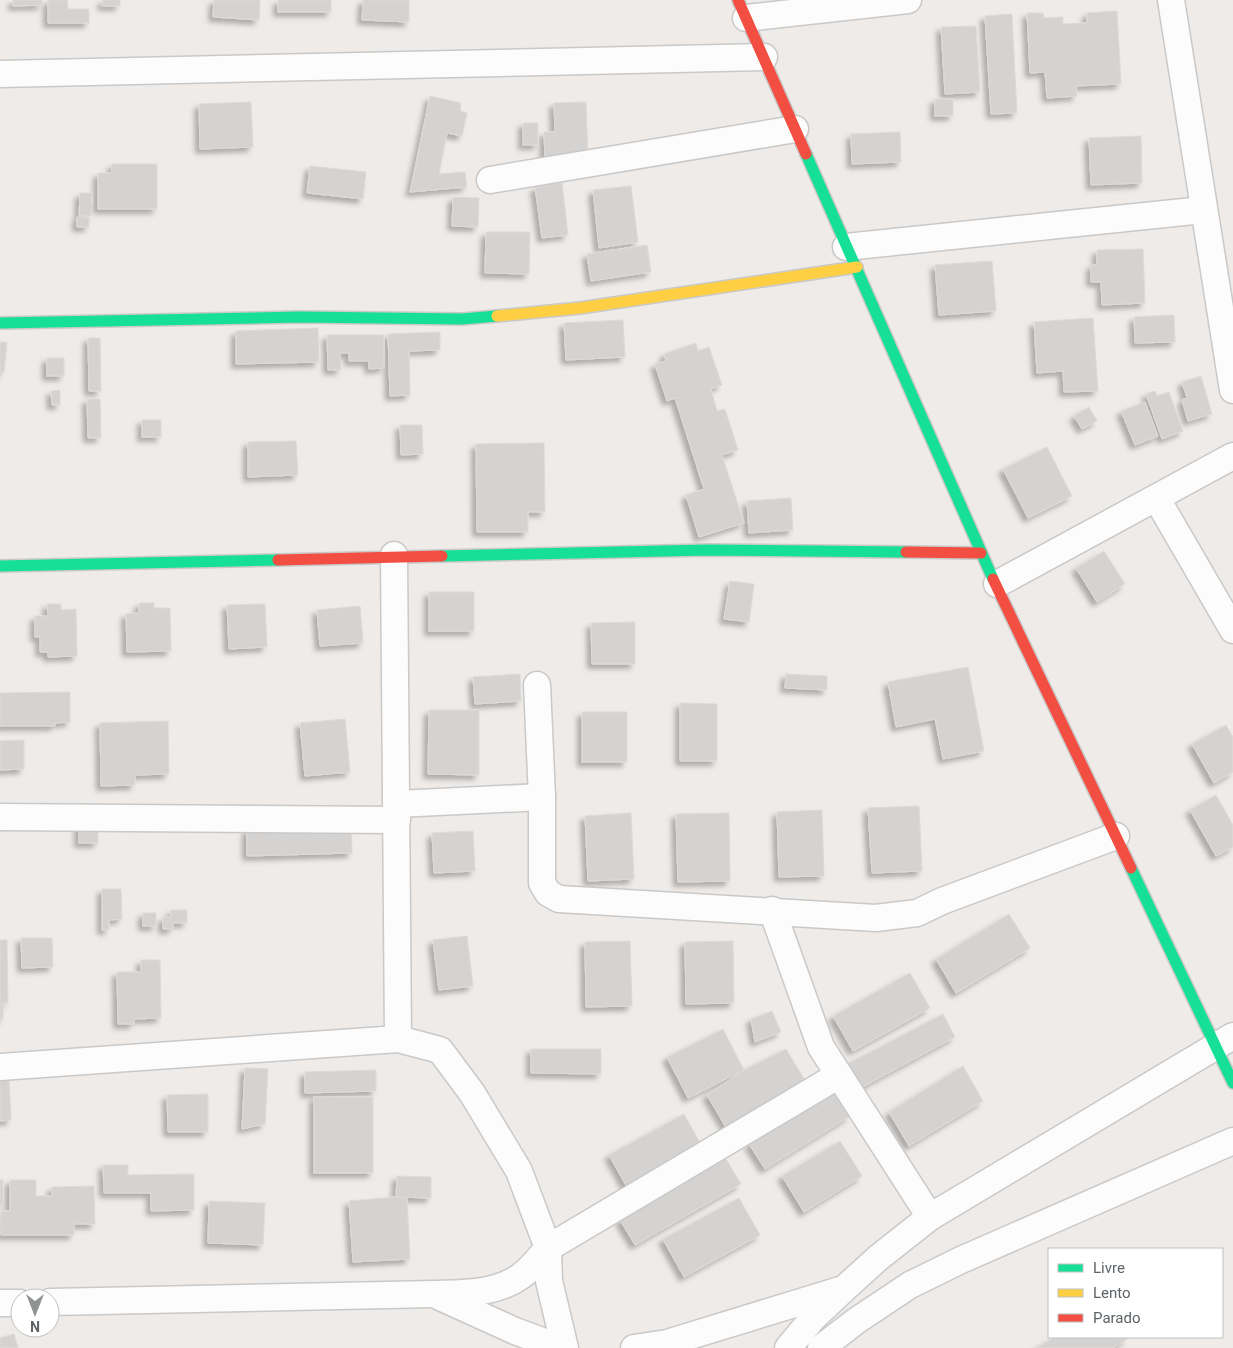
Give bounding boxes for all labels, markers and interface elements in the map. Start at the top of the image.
legend [1048,1248,1223,1338]
text: Livre [1093,1259,1125,1277]
text: Lento [1093,1284,1131,1302]
north arrow [10,1288,60,1338]
text: Parado [1093,1309,1141,1327]
text: N [30,1318,40,1334]

